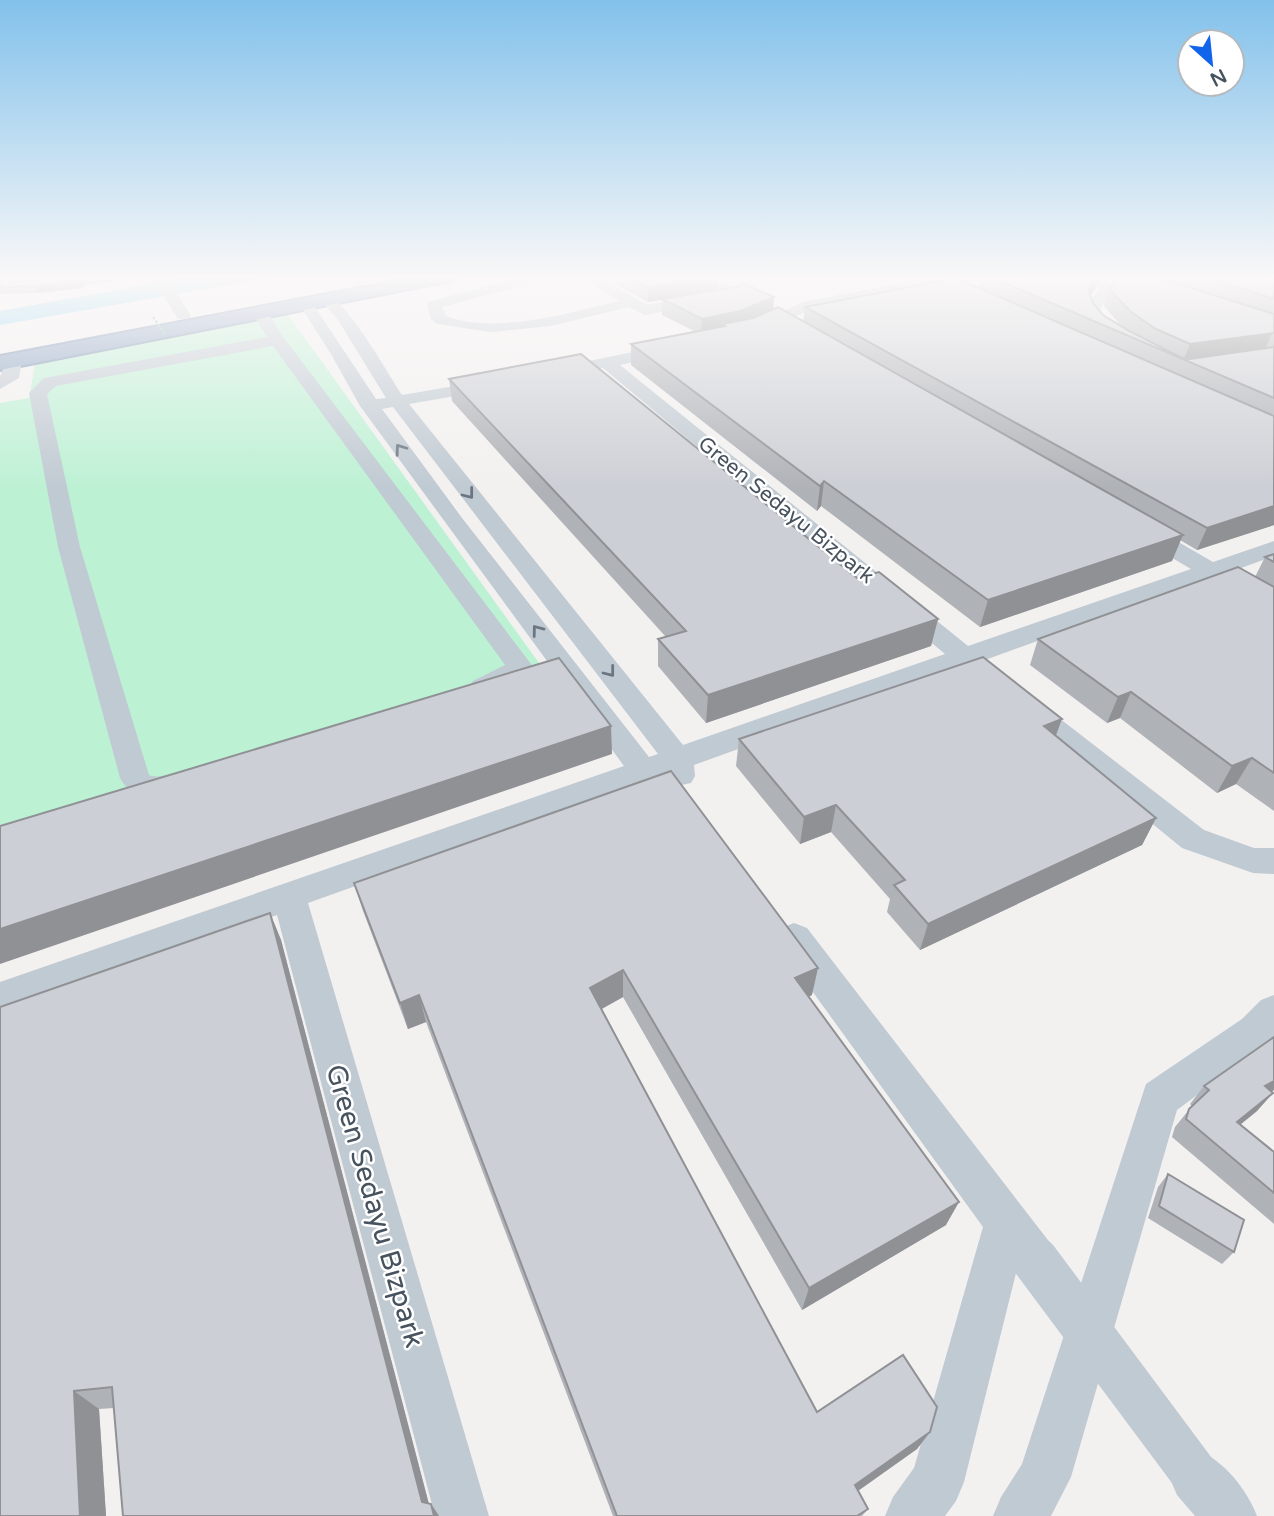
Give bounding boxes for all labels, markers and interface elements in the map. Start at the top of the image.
north arrow [1176,28,1246,98]
text: N [1206,64,1230,91]
street label: Green Sedayu Bizpark [693,431,879,589]
one-way arrow [396,444,408,457]
one-way arrow [460,486,473,498]
one-way arrow [533,626,546,638]
one-way arrow [601,665,614,677]
street label: Green Sedayu Bizpark [318,1061,432,1351]

